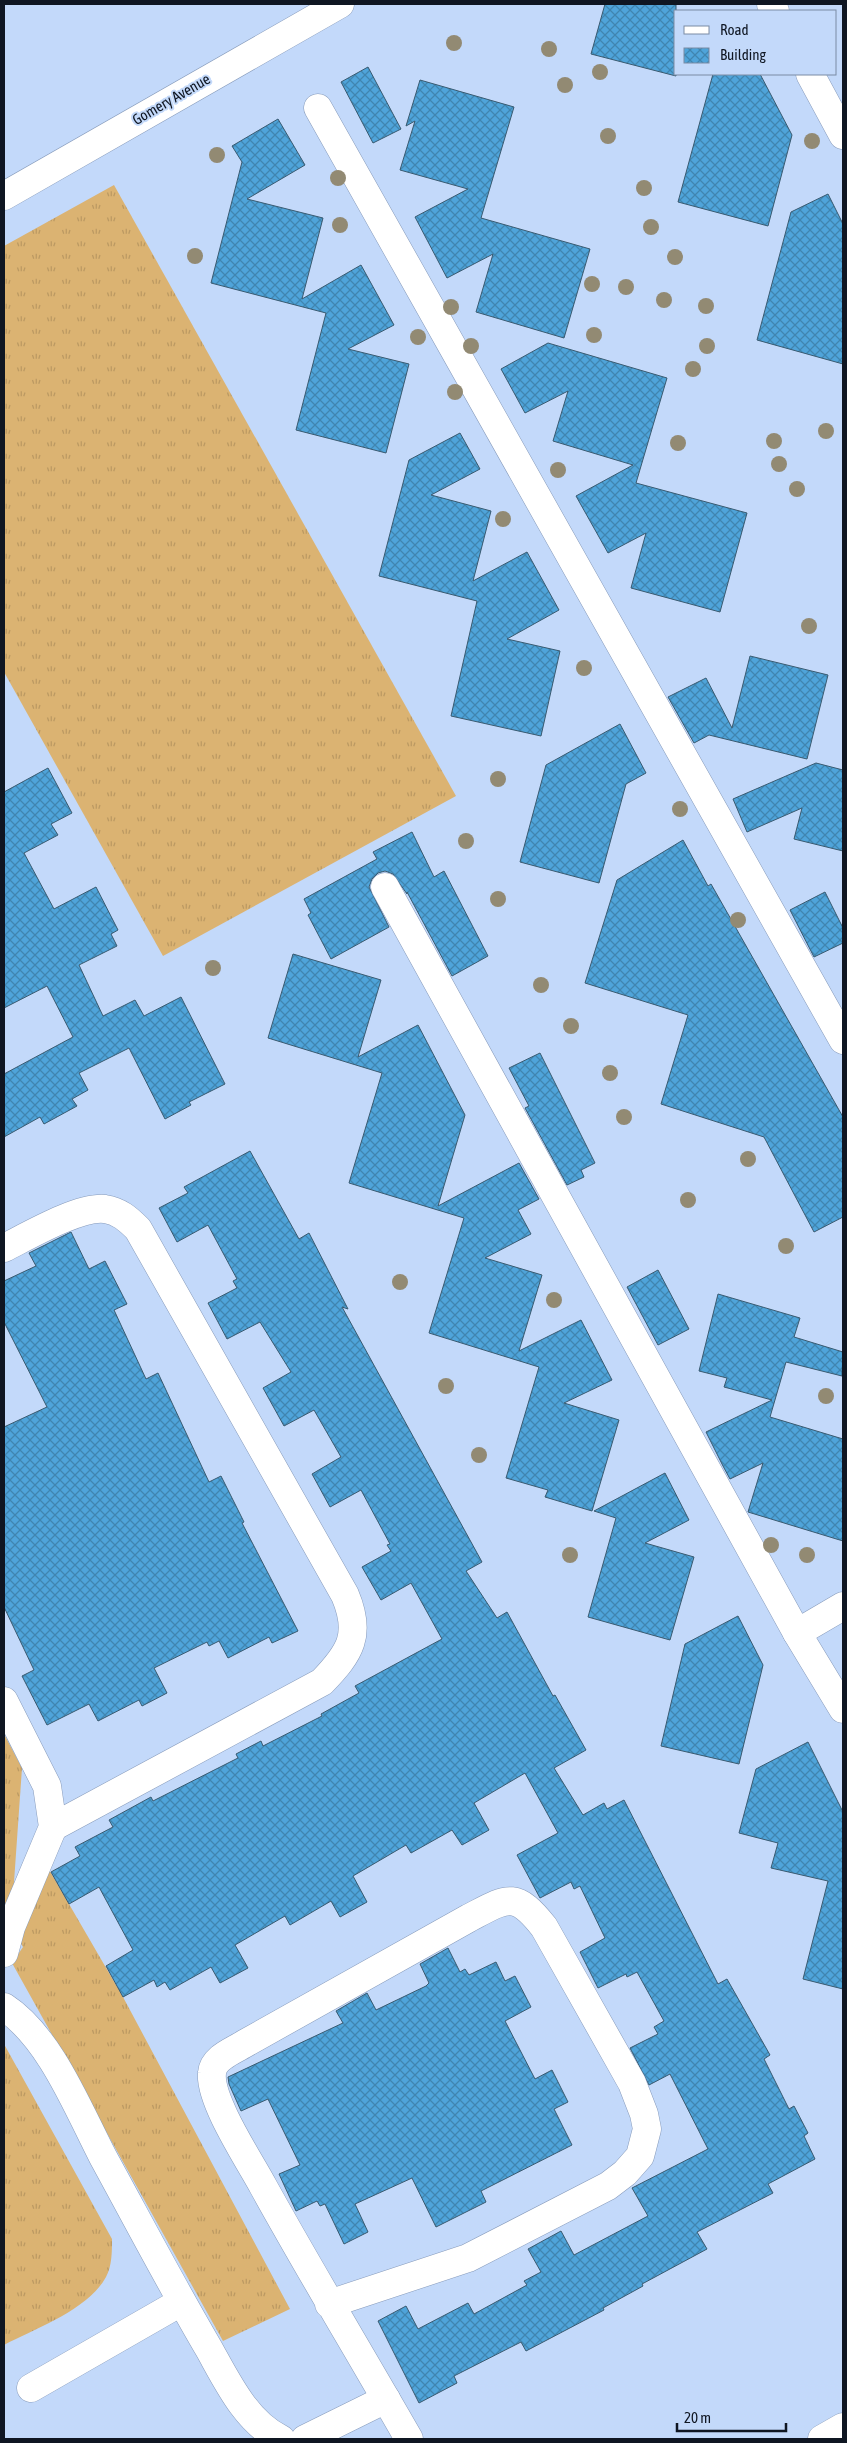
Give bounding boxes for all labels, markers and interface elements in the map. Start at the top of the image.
legend [674,10,837,75]
text: Road [720,21,749,38]
text: Building [720,46,766,63]
street label: Gomery Avenue [129,70,213,128]
scale bar [677,2400,786,2432]
text: 20 m [684,2409,711,2426]

